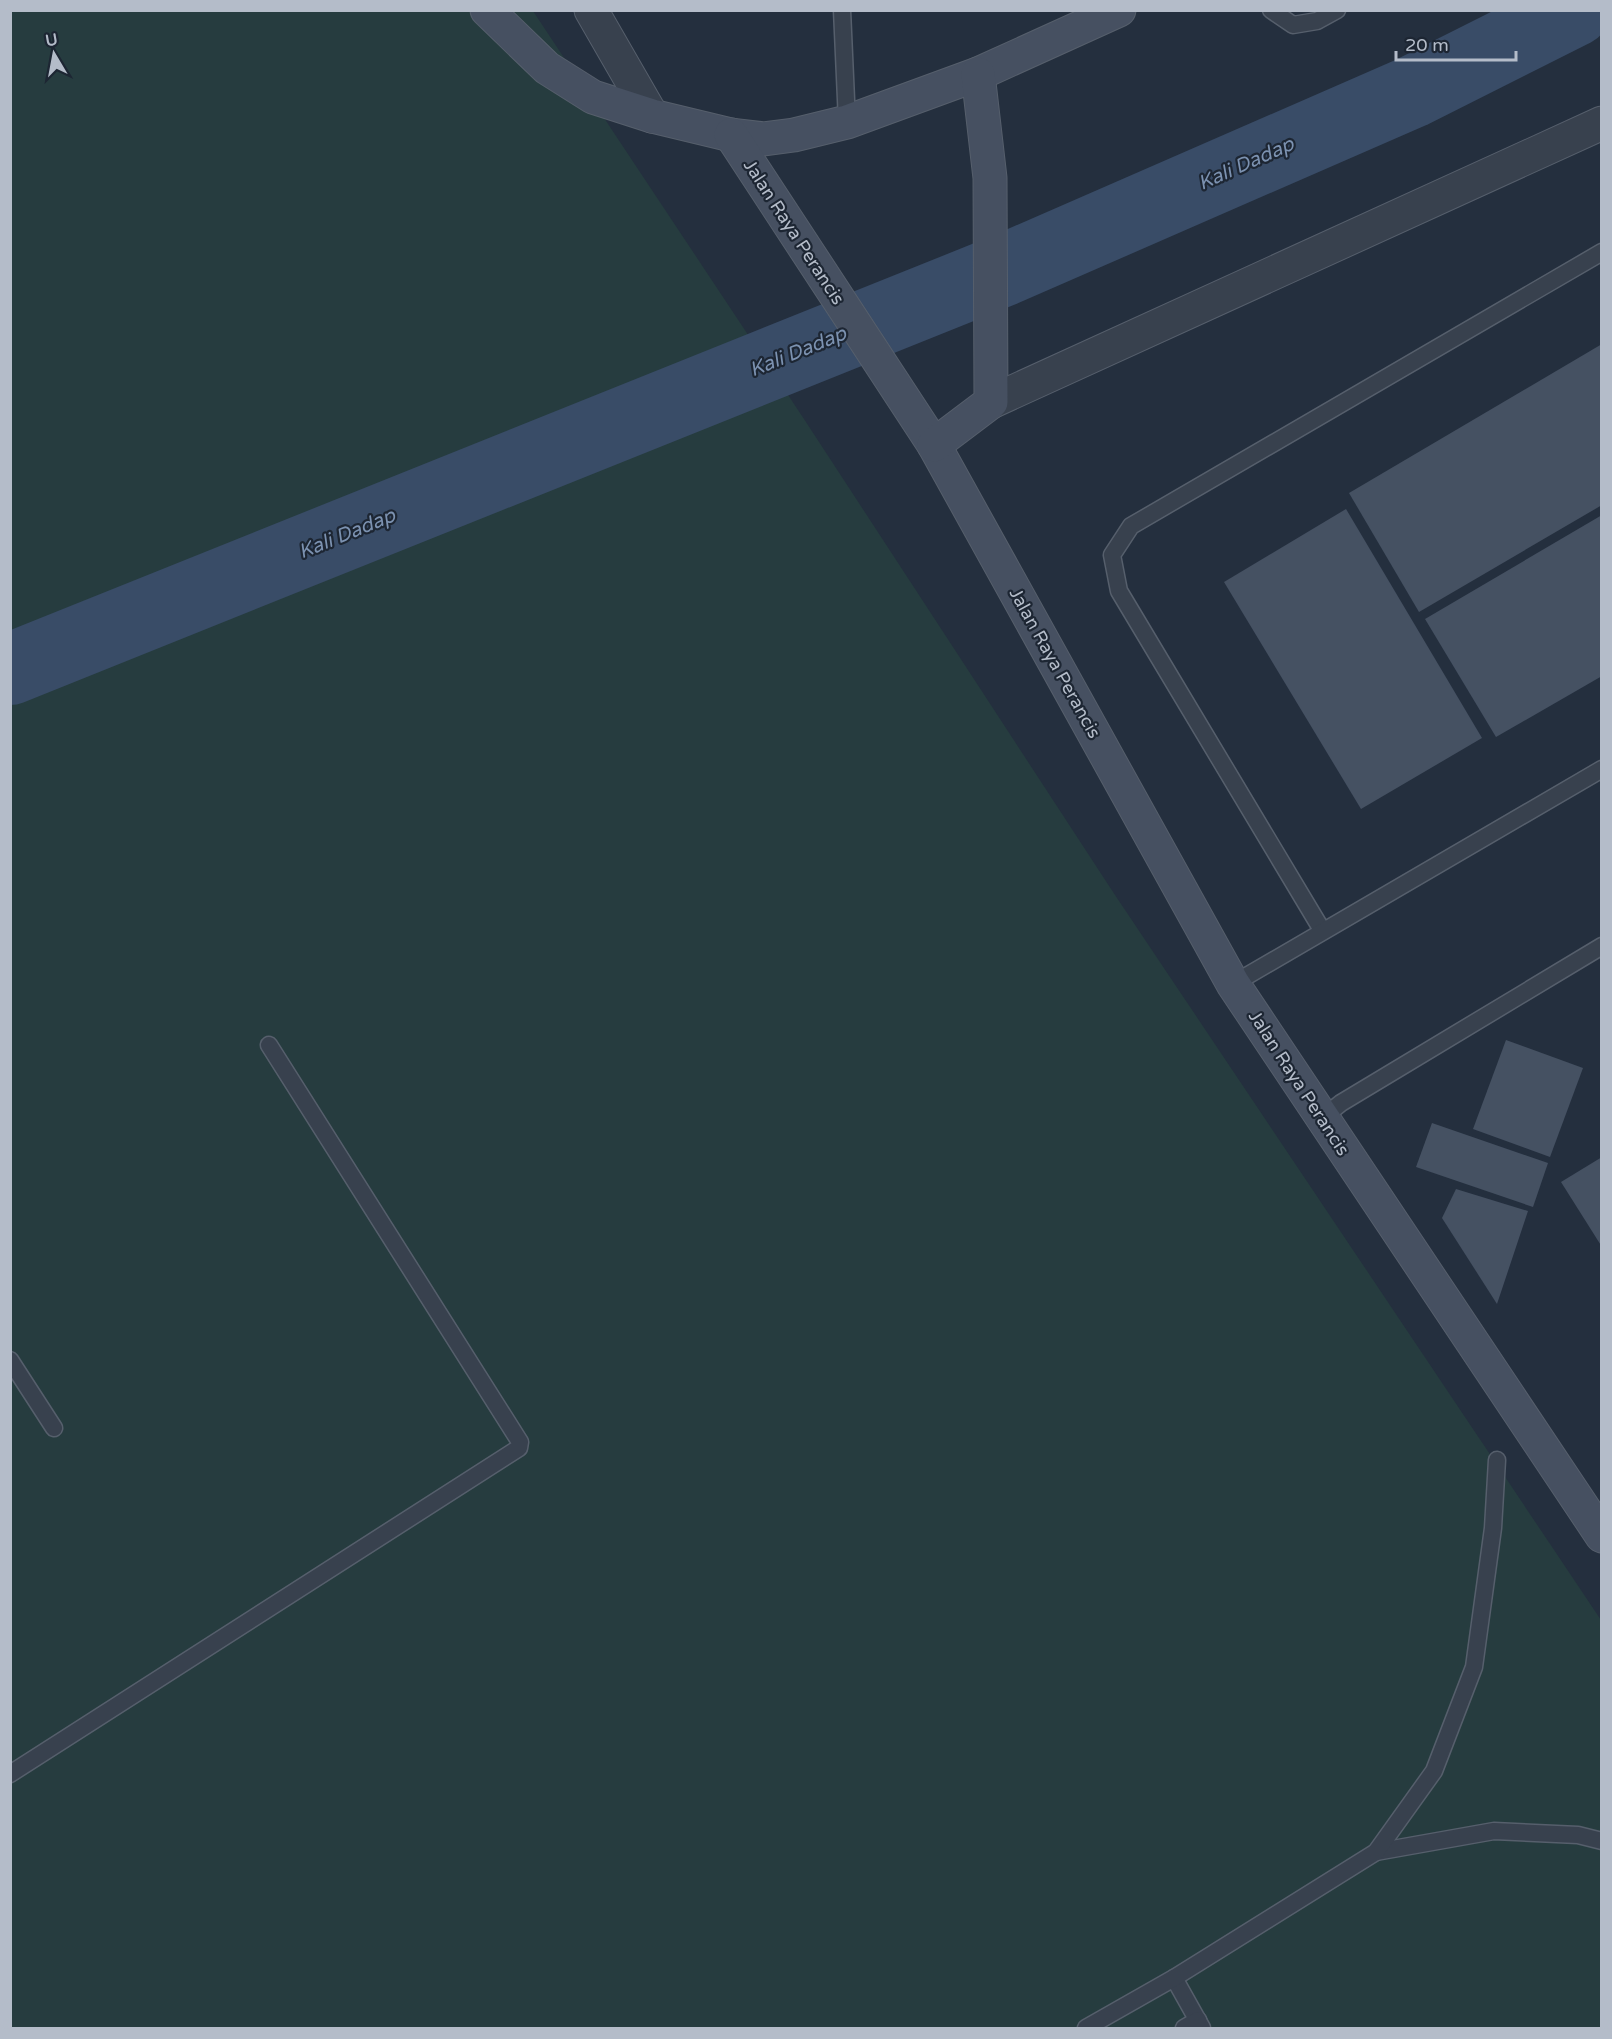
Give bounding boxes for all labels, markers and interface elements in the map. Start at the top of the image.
north arrow [24,24,84,84]
scale bar [1396,24,1516,62]
text: U [44,29,59,51]
text: 20 m [1405,34,1449,56]
water label: Kali Dadap [1194,132,1299,196]
street label: Jalan Raya Perancis [739,155,849,309]
water label: Kali Dadap [746,321,851,382]
water label: Kali Dadap [295,503,400,564]
street label: Jalan Raya Perancis [1005,584,1105,742]
street label: Jalan Raya Perancis [1244,1006,1354,1160]

